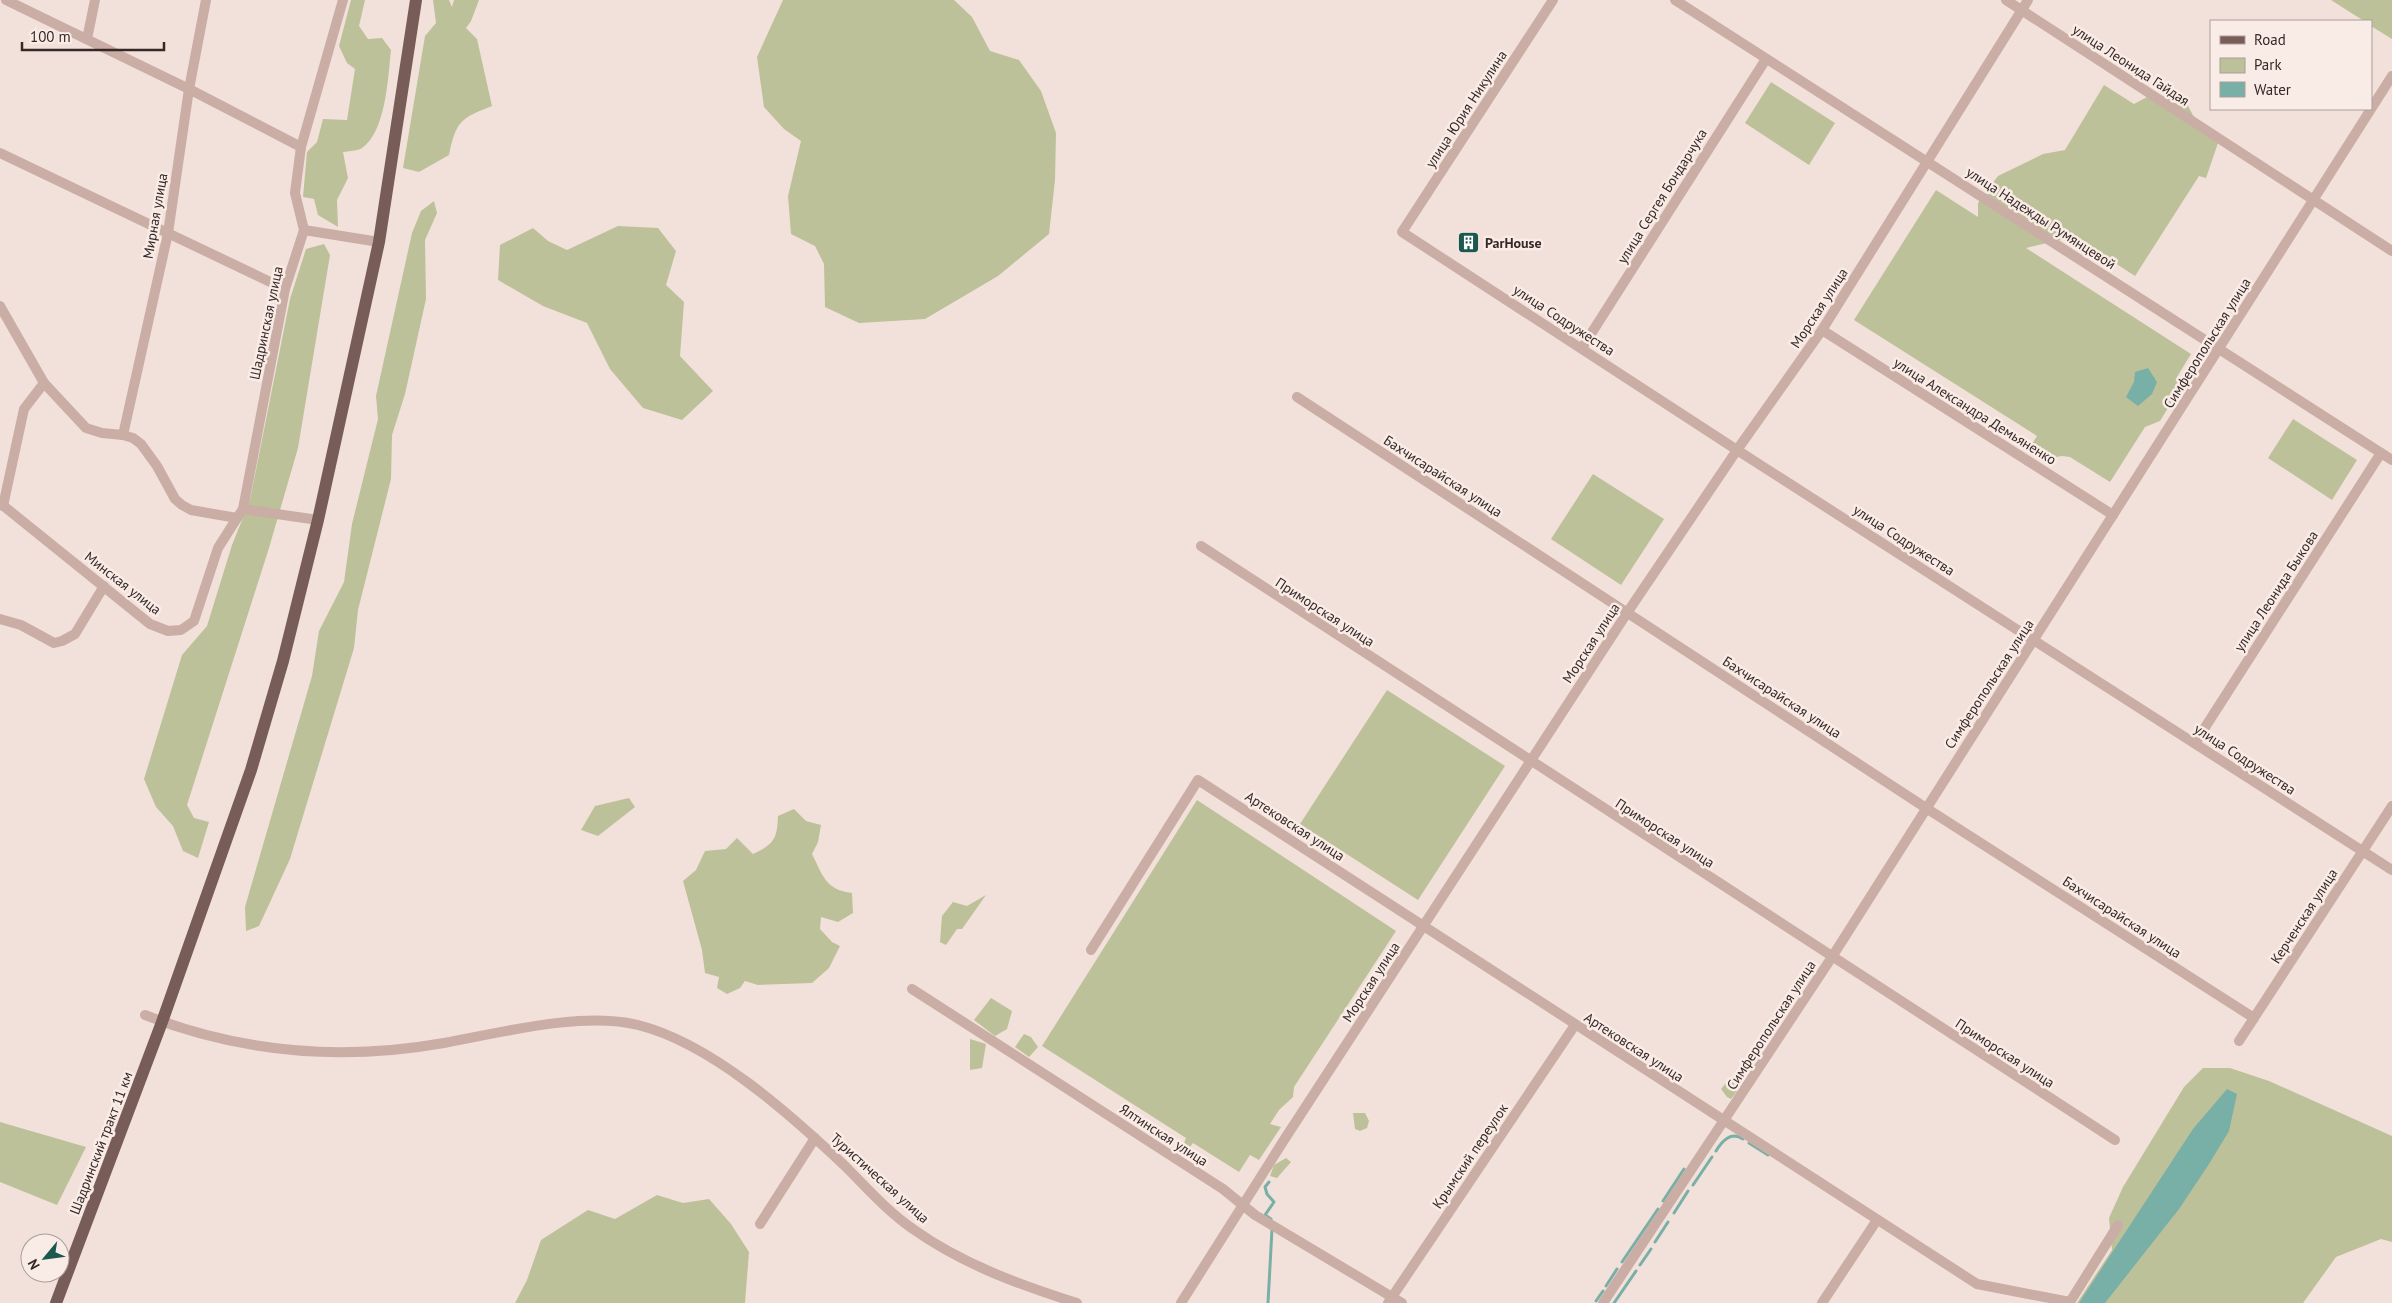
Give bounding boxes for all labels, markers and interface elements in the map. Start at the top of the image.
scale bar [22,20,165,52]
street label: улица Леонида Гайдая [2069,20,2193,110]
legend [2210,20,2372,110]
text: 100 m [30,27,71,46]
text: Road [2254,30,2286,49]
street label: улица Юрия Никулина [1421,47,1511,171]
text: Park [2254,55,2282,74]
text: Water [2254,80,2291,99]
street label: улица Сергея Бондарчука [1613,125,1711,267]
street label: улица Надежды Румянцевой [1963,163,2119,273]
street label: Мирная улица [139,172,171,260]
building icon: ParHouse [1457,231,1481,255]
place label: ParHouse [1485,234,1542,252]
street label: Морская улица [1786,264,1852,352]
street label: Шадринская улица [245,265,287,381]
street label: Симферопольская улица [2159,274,2255,412]
street label: улица Содружества [1510,280,1618,360]
street label: улица Александра Демьяненко [1890,353,2060,469]
street label: Бахчисарайская улица [1380,431,1506,521]
street label: улица Содружества [1850,500,1958,580]
street label: улица Леонида Быкова [2230,527,2322,655]
street label: Минская улица [81,548,165,619]
street label: Приморская улица [1272,573,1378,651]
street label: Морская улица [1558,599,1624,687]
street label: Симферопольская улица [1940,616,2038,752]
street label: Бахчисарайская улица [1719,652,1845,742]
street label: улица Содружества [2191,719,2299,799]
street label: Артековская улица [1242,787,1348,865]
street label: Приморская улица [1612,794,1718,872]
street label: Керченская улица [2267,865,2341,967]
street label: Бахчисарайская улица [2059,872,2185,962]
street label: Морская улица [1338,938,1404,1026]
street label: Симферопольская улица [1722,957,1820,1093]
street label: Артековская улица [1581,1008,1687,1086]
street label: Приморская улица [1952,1014,2058,1092]
street label: Шадринский тракт 11 км [65,1069,137,1217]
street label: Ялтинская улица [1116,1100,1212,1170]
street label: Крымский переулок [1428,1100,1512,1212]
street label: Туристическая улица [827,1129,933,1227]
north arrow [20,1233,70,1283]
text: N [24,1256,44,1273]

